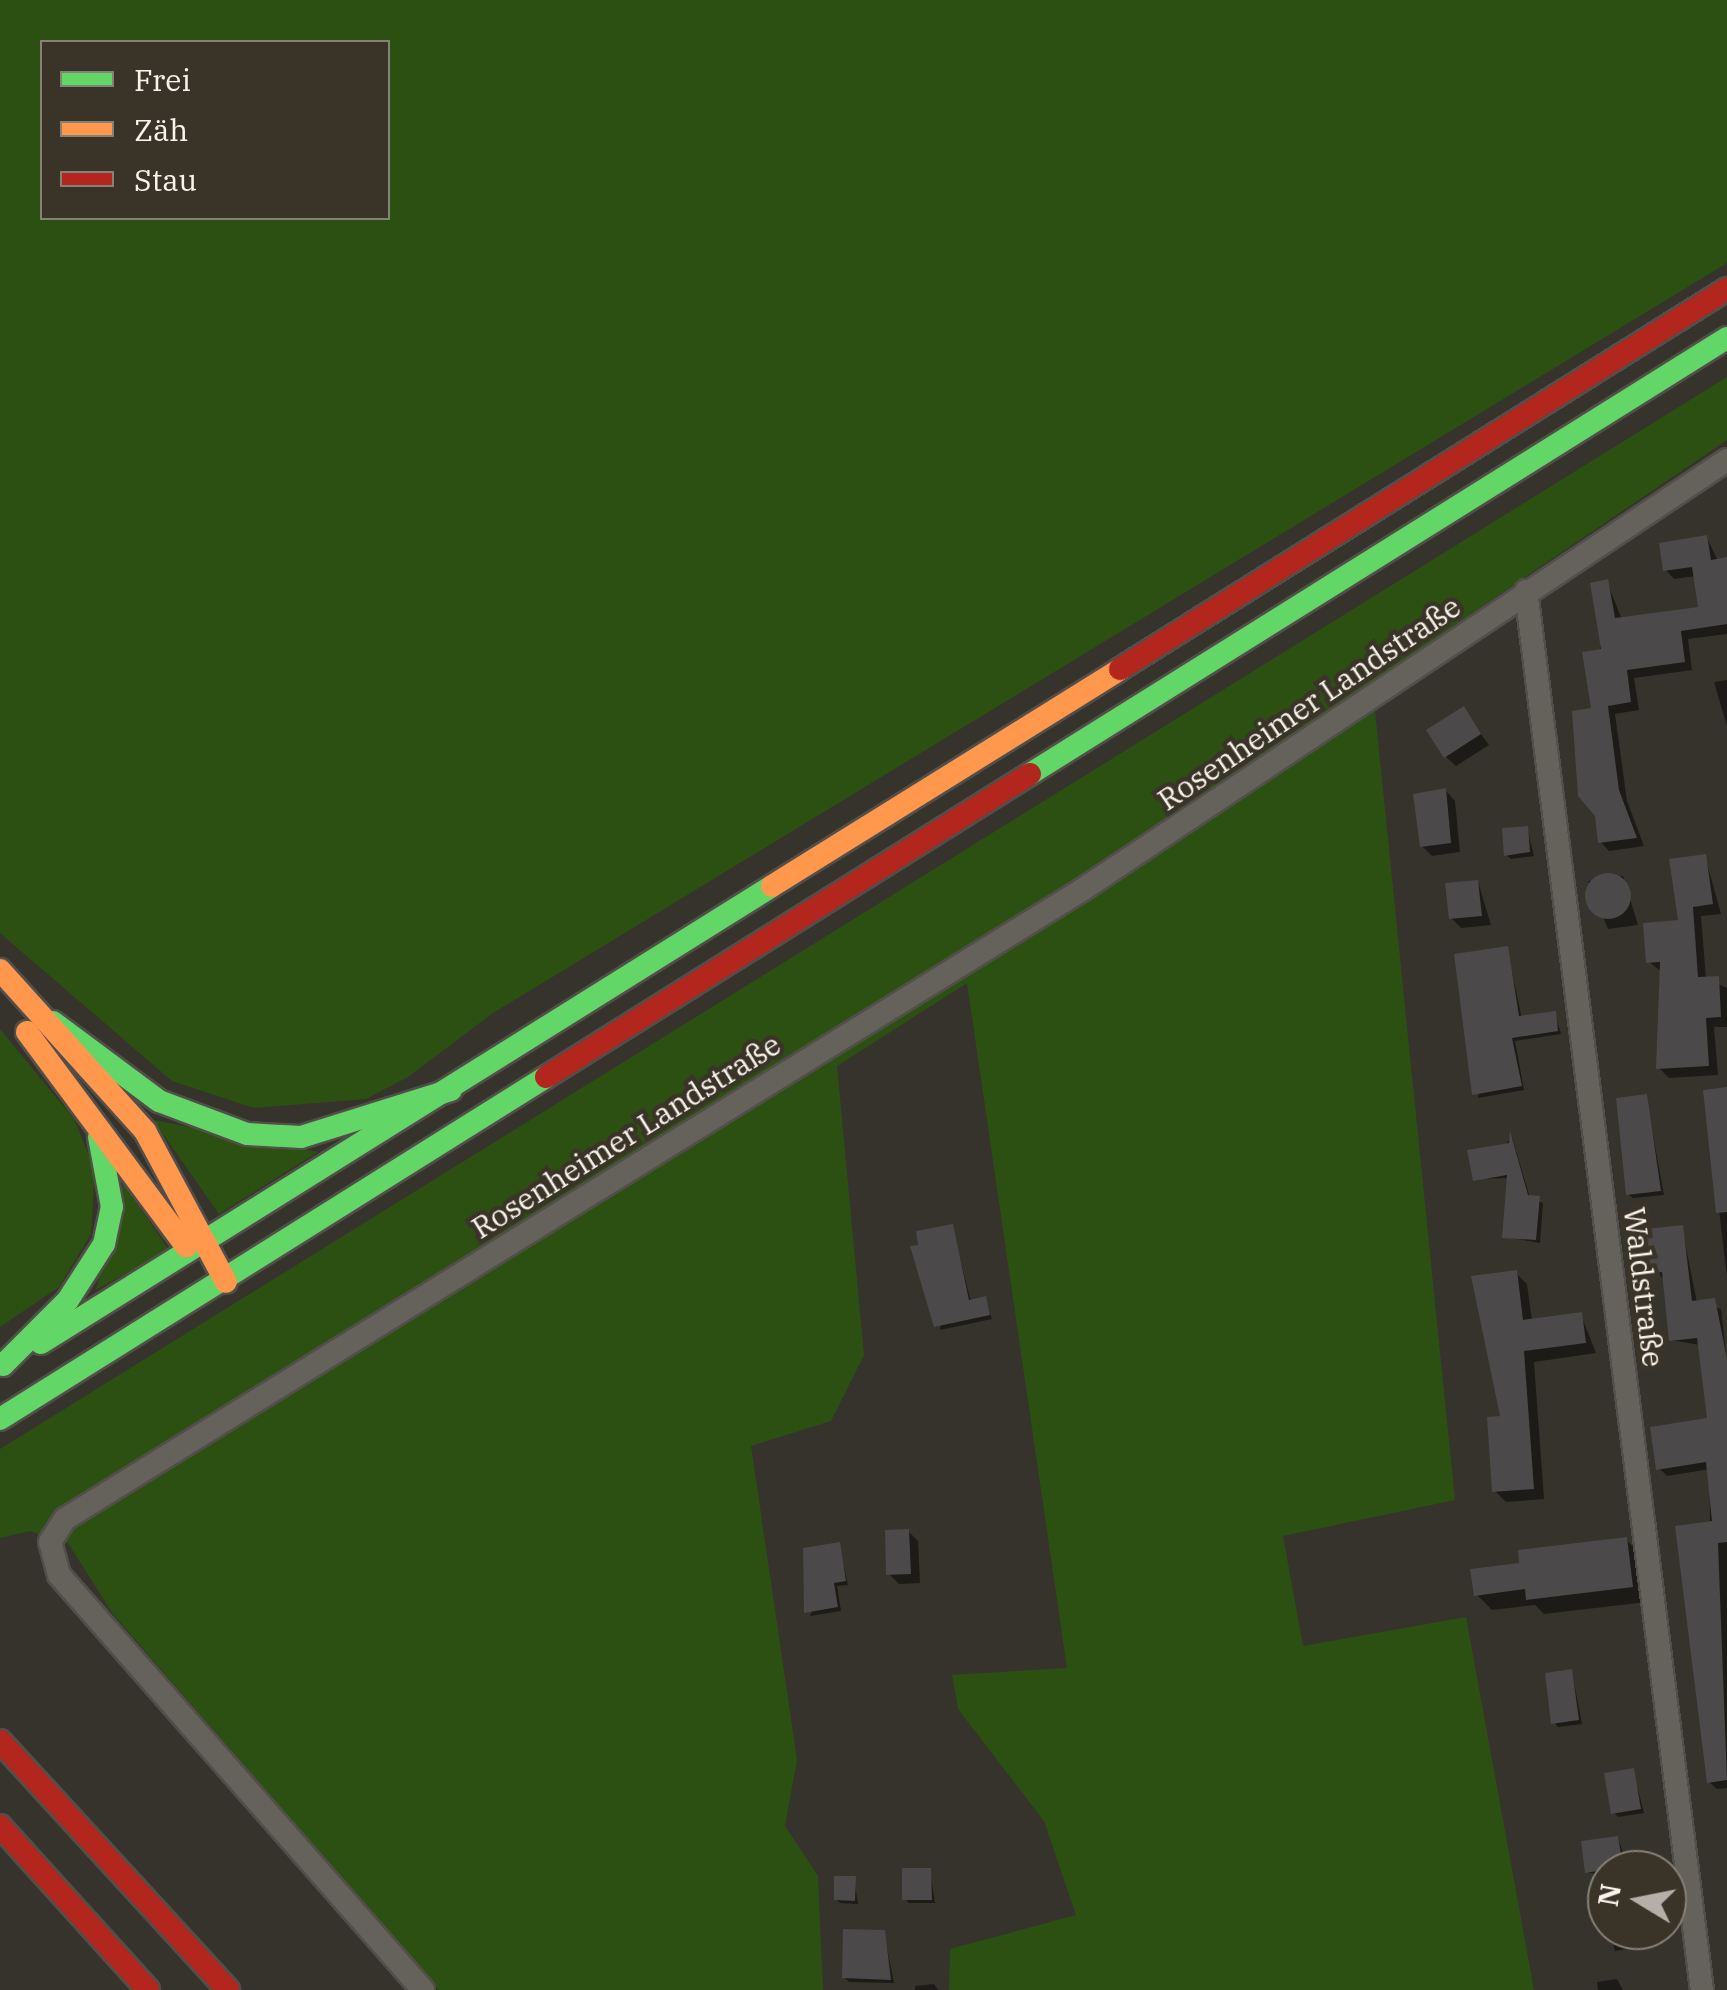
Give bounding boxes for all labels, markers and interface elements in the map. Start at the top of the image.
legend [40,40,390,220]
text: Frei [134,60,191,99]
text: Zäh [134,110,188,149]
text: Stau [134,160,197,199]
street label: Rosenheimer Landstraße [1151,588,1467,818]
street label: Rosenheimer Landstraße [465,1026,787,1246]
street label: Waldstraße [1616,1205,1672,1369]
north arrow [1587,1850,1687,1950]
text: N [1589,1881,1629,1909]

